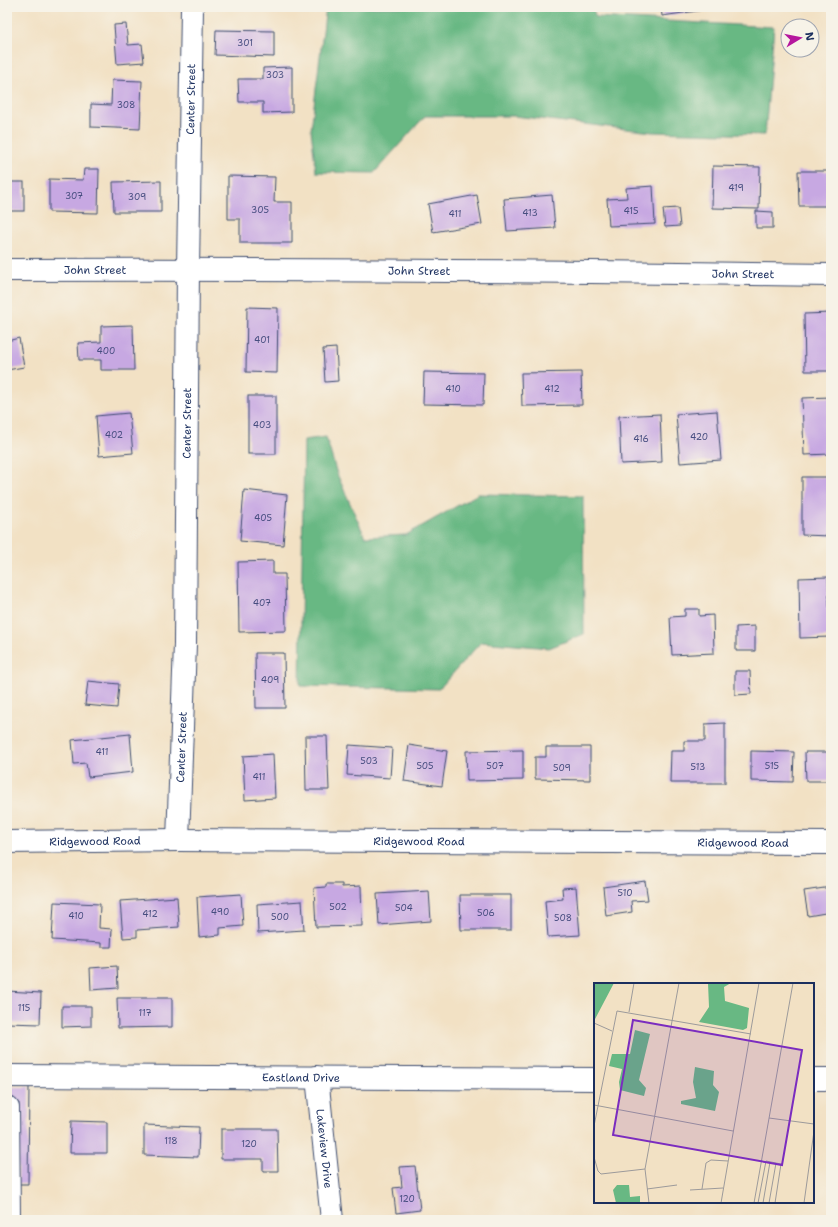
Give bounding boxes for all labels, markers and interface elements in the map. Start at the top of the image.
north arrow [780,18,820,58]
text: N [801,31,818,42]
house number: 301 [237,37,253,49]
street label: Center Street [183,63,199,135]
house number: 303 [266,69,284,81]
house number: 308 [117,99,135,111]
house number: 419 [728,182,744,194]
house number: 307 [65,190,83,202]
house number: 309 [128,191,146,203]
house number: 305 [251,204,269,216]
house number: 415 [624,205,639,217]
house number: 413 [522,207,538,219]
house number: 411 [448,208,462,220]
street label: John Street [64,262,127,277]
street label: John Street [388,263,451,278]
street label: John Street [712,266,775,282]
house number: 401 [254,334,270,346]
house number: 400 [97,345,115,357]
house number: 410 [445,383,461,395]
house number: 412 [544,383,560,395]
street label: Center Street [179,387,195,459]
house number: 403 [253,419,271,431]
house number: 402 [105,429,123,441]
house number: 420 [690,431,708,443]
house number: 416 [633,433,649,445]
house number: 405 [254,512,272,524]
house number: 407 [253,597,271,609]
house number: 409 [261,674,279,686]
street label: Center Street [173,711,190,783]
house number: 411 [95,746,109,758]
house number: 503 [360,755,378,767]
house number: 505 [416,760,434,772]
house number: 507 [486,760,504,772]
house number: 515 [765,760,779,772]
house number: 513 [691,761,705,773]
house number: 509 [553,762,571,774]
house number: 411 [252,771,266,783]
street label: Ridgewood Road [49,833,141,849]
street label: Ridgewood Road [373,833,465,849]
street label: Ridgewood Road [697,835,789,850]
house number: 510 [618,887,632,899]
house number: 502 [329,901,347,913]
house number: 504 [395,902,413,914]
house number: 490 [211,906,229,918]
house number: 506 [477,907,495,919]
house number: 412 [142,908,158,920]
house number: 410 [68,910,84,922]
house number: 500 [271,911,289,923]
house number: 508 [554,912,572,924]
inset map [594,983,814,1203]
house number: 115 [18,1002,30,1014]
house number: 117 [138,1007,152,1019]
street label: Eastland Drive [262,1070,340,1085]
street label: Lakeview Drive [313,1108,336,1189]
house number: 118 [164,1135,178,1147]
house number: 120 [241,1138,257,1150]
house number: 120 [399,1193,415,1205]

